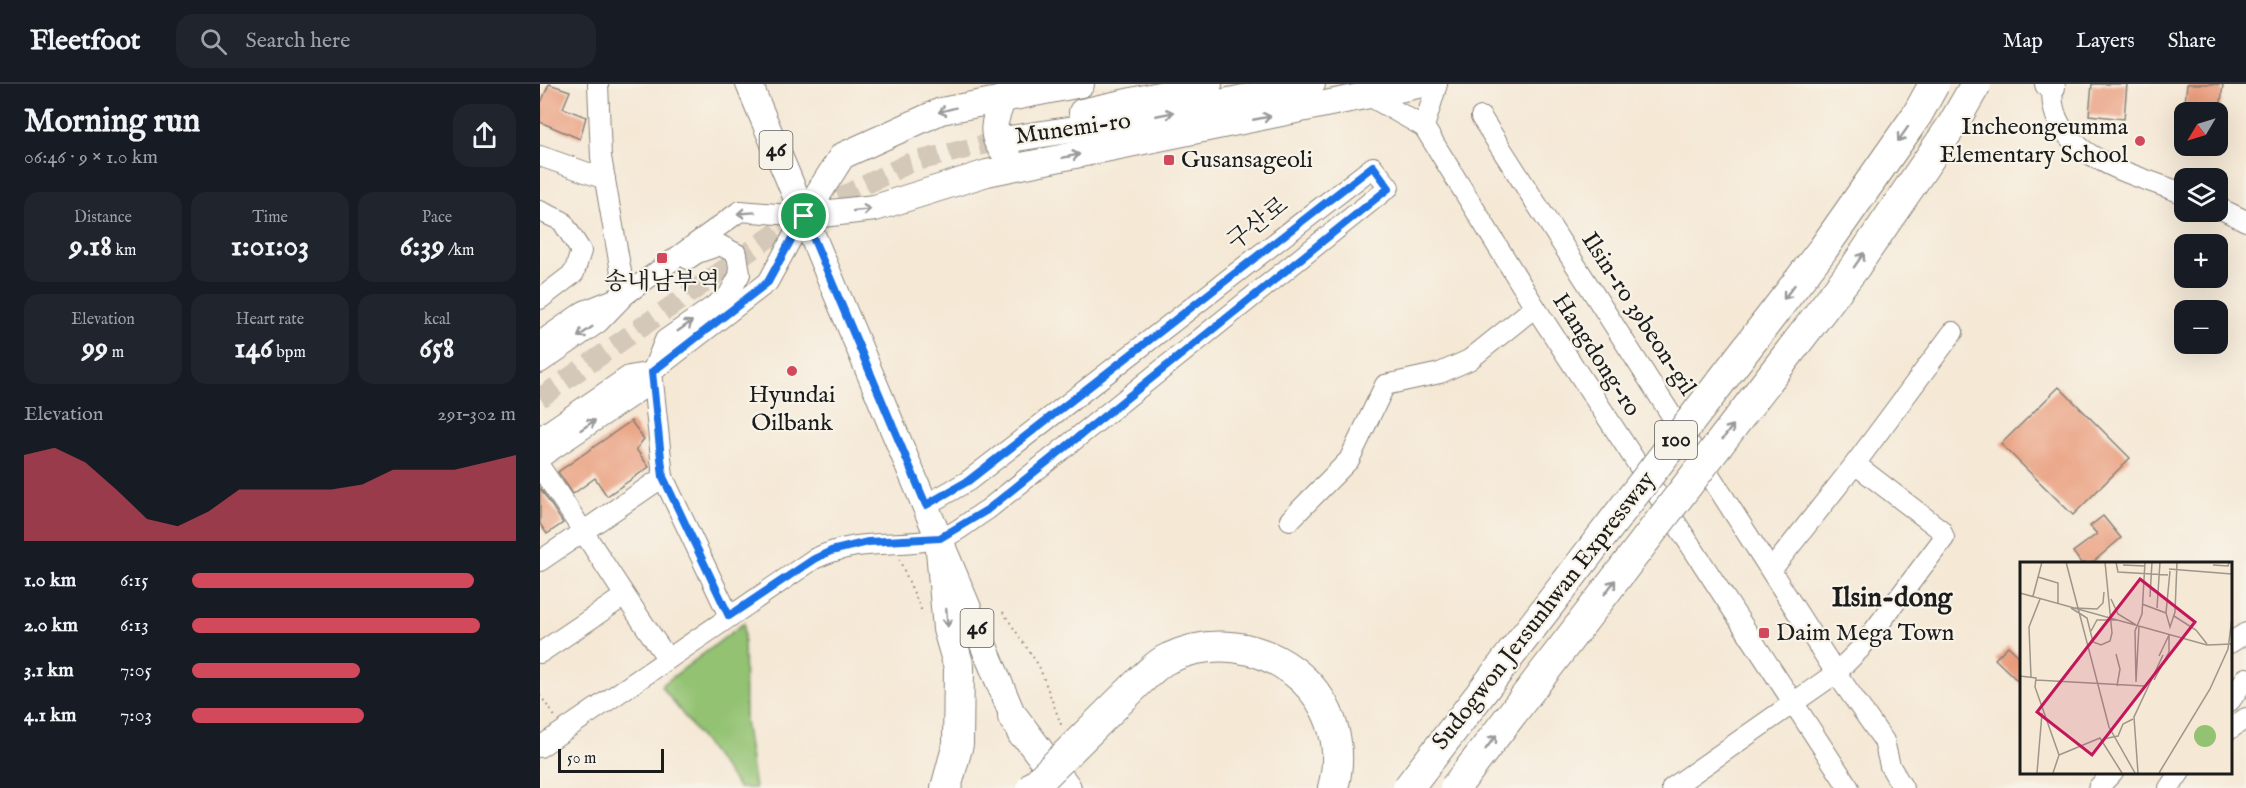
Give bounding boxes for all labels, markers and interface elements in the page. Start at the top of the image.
search box [176,14,596,68]
text: Fleetfoot [30,24,140,59]
icon: search [197,25,230,58]
text: Search here [245,27,350,55]
text: Map [2003,28,2043,55]
text: Layers [2076,28,2135,55]
text: Share [2168,28,2216,55]
text: Morning run [24,101,200,143]
north arrow [2174,102,2228,156]
map controls [2174,102,2228,354]
button: share [453,104,516,167]
one-way arrow [938,105,957,117]
street label: Munemi-ro [1013,106,1133,152]
one-way arrow [1155,108,1174,119]
one-way arrow [1252,112,1271,123]
place label: Incheongeumma Elementary School [1940,112,2129,171]
one-way arrow [1897,125,1909,141]
road number: 46 [760,131,792,169]
marker: Incheongeumma Elementary School [2133,134,2147,148]
text: 06:46 · 9 × 1.0 km [24,145,158,170]
place label: Gusansageoli [1181,145,1313,176]
one-way arrow [1061,150,1080,161]
marker: Gusansageoli [1162,153,1176,167]
button: layers [2174,168,2228,222]
pin [778,190,829,241]
street label: 구산로 [1221,190,1295,258]
icon: arrive [787,199,820,232]
one-way arrow [852,204,872,215]
one-way arrow [737,207,756,218]
text: Distance [74,208,132,228]
text: Time [252,208,288,228]
text: Pace [422,208,452,228]
street label: Ilsin-ro 39beon-gil [1574,226,1703,402]
text: 9.18 [70,228,112,266]
text: 1:01:03 [231,228,309,266]
text: 6:39 [400,228,445,266]
button: + [2174,234,2228,288]
text: km [112,241,136,261]
text: /km [445,241,474,261]
marker: 송내남부역 [655,251,669,265]
one-way arrow [1853,253,1865,269]
place label: 송내남부역 [604,267,720,298]
one-way arrow [1783,284,1796,300]
street label: Hangdong-ro [1545,287,1647,423]
button: − [2174,300,2228,354]
text: Elevation [71,310,135,330]
text: Heart rate [236,310,304,330]
text: kcal [424,310,450,330]
one-way arrow [676,320,692,332]
one-way arrow [577,326,593,338]
text: 99 [82,330,108,368]
text: 146 [234,330,273,368]
text: 658 [419,330,455,368]
text: m [108,343,124,363]
text: bpm [273,343,306,363]
marker: Hyundai Oilbank [785,364,799,378]
place label: Hyundai Oilbank [749,380,835,439]
text: Elevation [24,402,103,427]
text: 291–302 m [437,402,516,427]
one-way arrow [580,419,596,431]
road number: 100 [1655,421,1697,459]
one-way arrow [1722,424,1735,440]
street label: Sudogwon Je1sunhwan Expressway [1425,465,1663,757]
inset map [2020,562,2231,773]
text: 1.0 km [24,568,76,593]
text: 6:15 [120,568,148,593]
one-way arrow [1603,579,1616,595]
district label: Ilsin-dong [1832,582,1954,616]
one-way arrow [942,607,953,627]
road number: 46 [960,609,994,647]
text: 2.0 km [24,613,78,638]
text: 6:13 [120,613,149,638]
place label: Daim Mega Town [1776,618,1955,649]
marker: Daim Mega Town [1757,626,1771,640]
text: 3.1 km [24,658,74,683]
text: 7:05 [120,658,152,683]
text: 4.1 km [24,703,77,728]
text: 7:03 [120,703,152,728]
one-way arrow [1485,734,1497,750]
scale bar [558,746,664,774]
text: 50 m [567,749,596,769]

